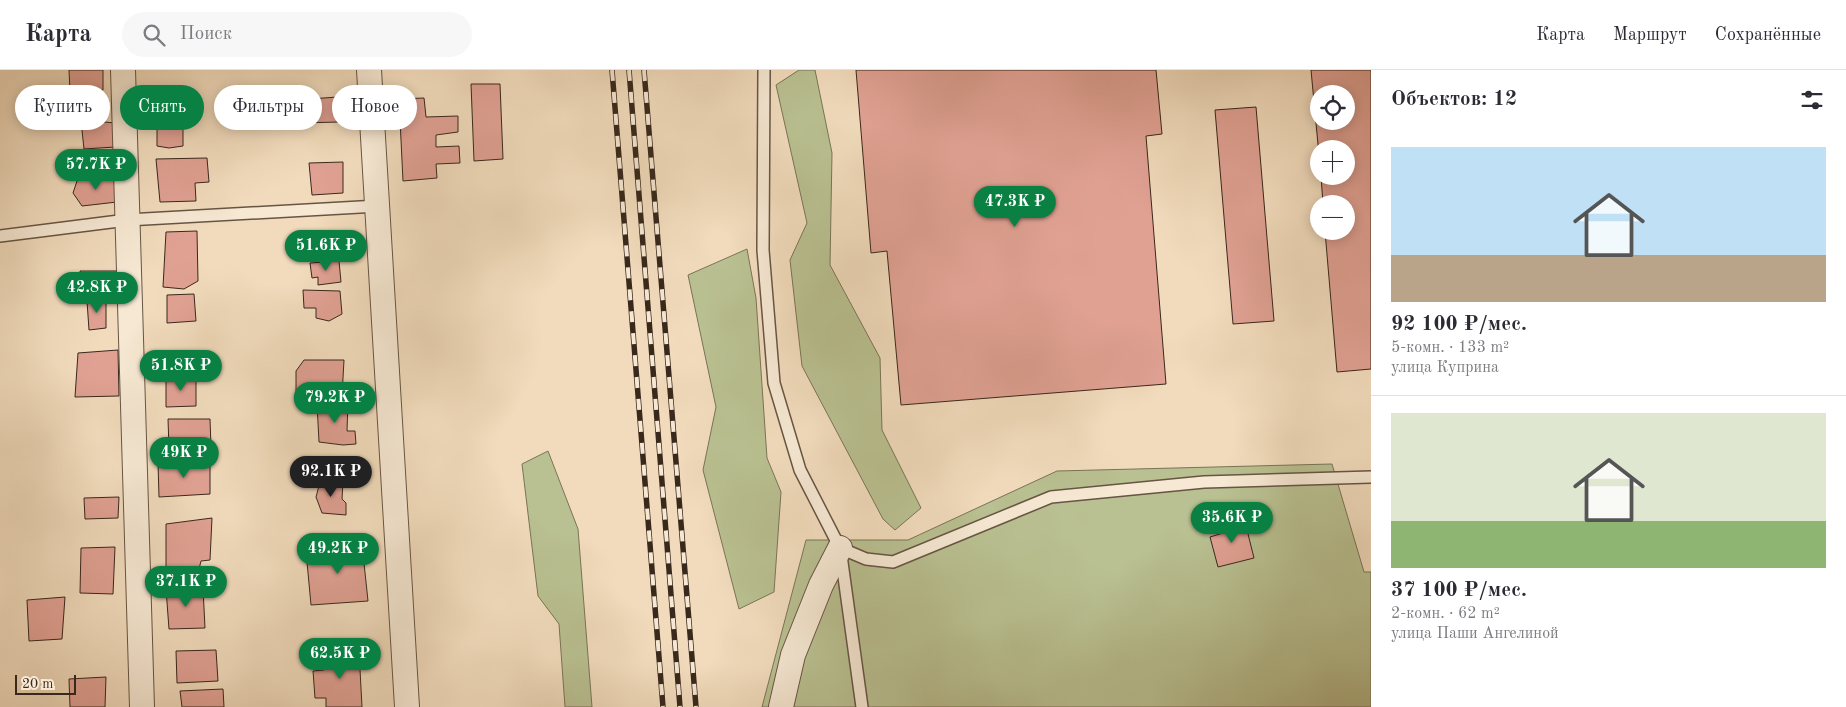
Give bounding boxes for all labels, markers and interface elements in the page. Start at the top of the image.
search box [122,12,472,57]
icon: search [140,21,168,49]
text: Карта [25,23,92,47]
text: Поиск [180,25,232,44]
text: Карта [1536,26,1585,44]
text: Маршрут [1613,26,1687,44]
text: Сохранённые [1715,26,1821,44]
chip: Купить [15,85,110,130]
chip: Снять [120,85,204,130]
chip: Фильтры [214,85,322,130]
chip: Новое [332,85,417,130]
map controls [1310,85,1355,240]
button: locate [1310,85,1355,130]
icon: filters [1798,86,1826,114]
text: Объектов: 12 [1391,89,1517,110]
button: + [1310,140,1355,185]
pin: 57.7K ₽ [50,148,142,191]
text: 57.7K ₽ [66,157,126,173]
icon: home [1564,180,1654,270]
pin: 47.3K ₽ [969,186,1061,228]
text: 47.3K ₽ [985,194,1045,210]
button: − [1310,195,1355,240]
pin: 51.6K ₽ [280,230,372,272]
text: 51.6K ₽ [296,238,356,254]
pin: 42.8K ₽ [51,272,143,314]
text: 42.8K ₽ [67,280,127,296]
text: 92 100 ₽/мес. [1391,314,1527,335]
text: 5-комн. · 133 m² [1391,340,1509,356]
pin: 51.8K ₽ [135,350,227,392]
text: 51.8K ₽ [151,358,211,374]
text: улица Куприна [1391,360,1499,376]
pin: 79.2K ₽ [289,382,381,424]
text: 79.2K ₽ [305,390,365,406]
pin: 49K ₽ [149,436,219,479]
text: 49K ₽ [161,445,207,461]
icon: home [1564,445,1654,535]
pin: 92.1K ₽ [285,456,377,498]
text: 92.1K ₽ [301,464,361,480]
pin: 35.6K ₽ [1186,502,1278,544]
text: 35.6K ₽ [1202,510,1262,526]
pin: 49.2K ₽ [292,532,384,575]
text: 49.2K ₽ [308,541,368,557]
pin: 37.1K ₽ [140,566,232,608]
text: 37.1K ₽ [156,574,216,590]
text: 37 100 ₽/мес. [1391,580,1527,601]
text: 2-комн. · 62 m² [1391,606,1500,622]
text: улица Паши Ангелиной [1391,626,1559,642]
pin: 62.5K ₽ [294,638,386,680]
text: 62.5K ₽ [310,646,370,662]
scale bar [15,672,76,695]
text: 20 m [22,677,53,691]

